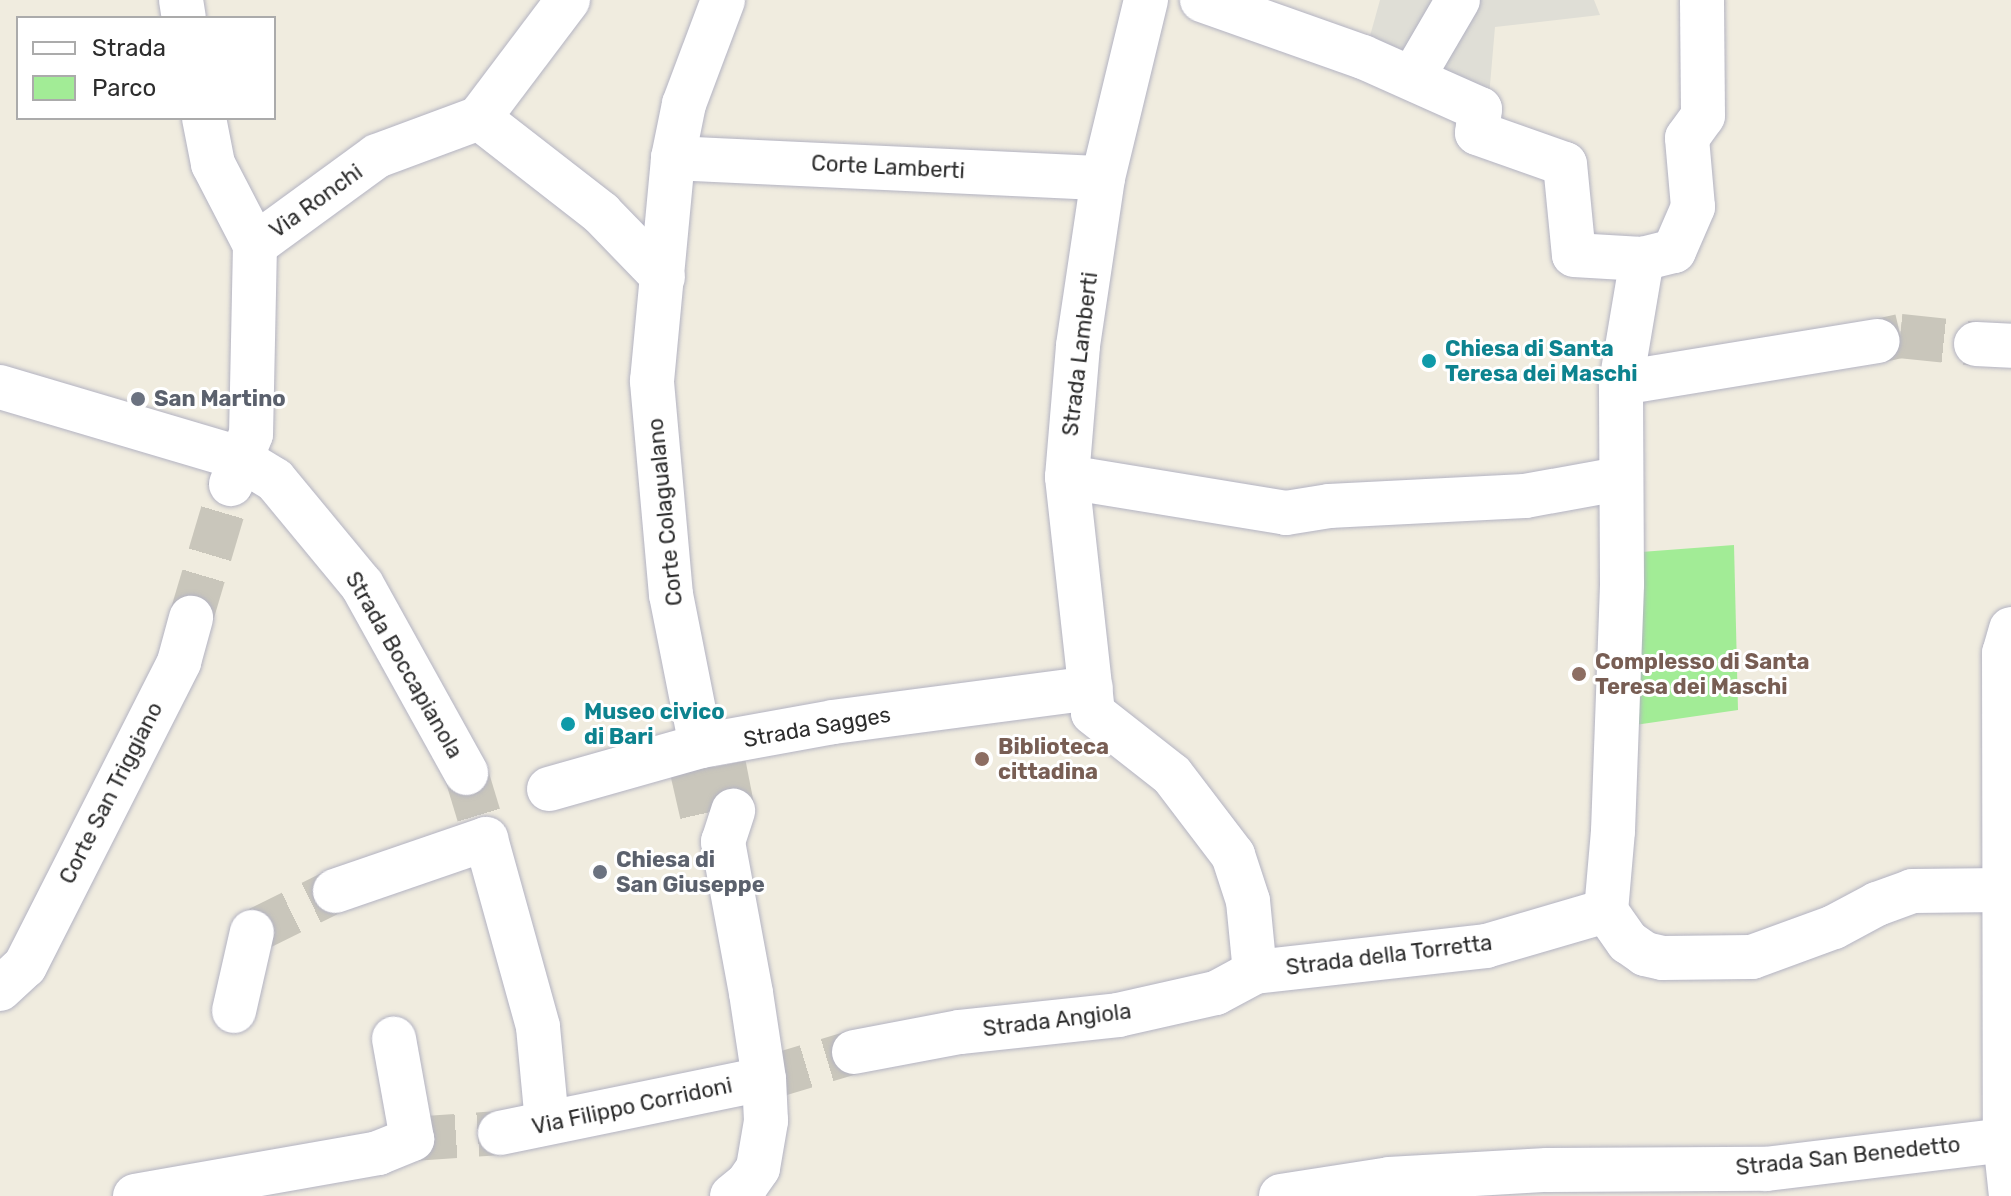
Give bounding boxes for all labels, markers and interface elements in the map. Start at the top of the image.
legend [16,16,276,120]
text: Strada [92,34,166,62]
text: Parco [92,74,156,102]
street label: Corte Lamberti [811,150,965,184]
street label: Via Ronchi [264,158,368,244]
street label: Strada Lamberti [1057,270,1103,438]
place label: Chiesa di Santa Teresa dei Maschi [1445,335,1638,386]
marker: Chiesa di Santa Teresa dei Maschi [1420,352,1438,370]
place label: San Martino [154,386,286,412]
marker: San Martino [129,390,147,408]
street label: Corte Colagualano [642,417,688,607]
street label: Strada Boccapianola [340,567,468,763]
place label: Complesso di Santa Teresa dei Maschi [1595,648,1809,700]
marker: Complesso di Santa Teresa dei Maschi [1570,665,1588,683]
street label: Corte San Triggiano [54,698,168,888]
place label: Museo civico di Bari [584,698,725,750]
street label: Strada Sagges [741,701,893,753]
marker: Museo civico di Bari [559,715,577,733]
place label: Biblioteca cittadina [998,733,1109,784]
marker: Biblioteca cittadina [973,750,991,768]
place label: Chiesa di San Giuseppe [616,846,765,898]
marker: Chiesa di San Giuseppe [591,863,609,881]
street label: Strada della Torretta [1284,929,1494,981]
street label: Strada Angiola [981,998,1133,1042]
street label: Via Filippo Corridoni [529,1072,735,1140]
street label: Strada San Benedetto [1734,1131,1962,1181]

